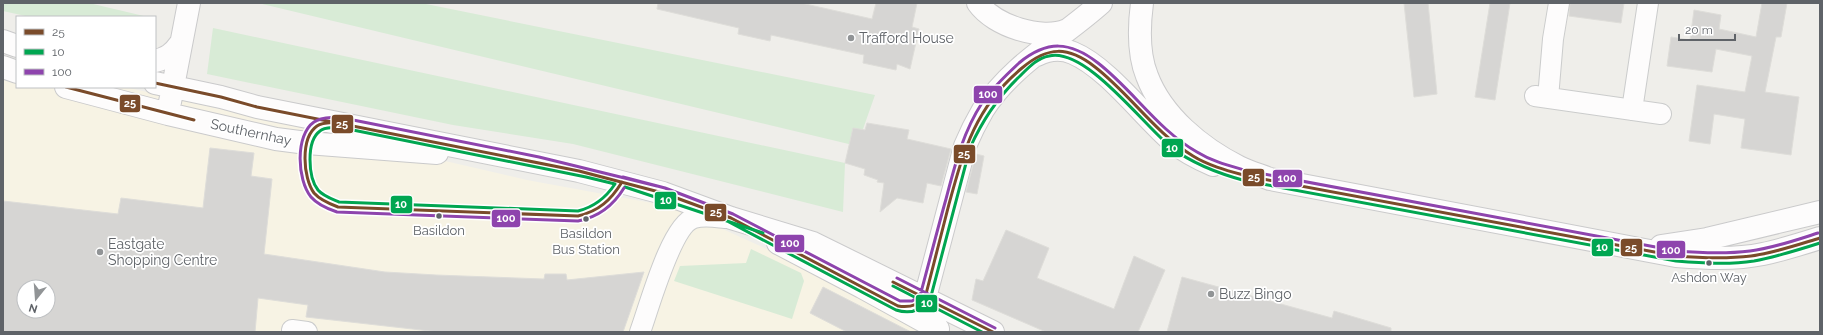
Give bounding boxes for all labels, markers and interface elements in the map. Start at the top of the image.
legend [16,16,156,88]
scale bar [1679,16,1735,42]
text: 20 m [1685,23,1713,37]
text: 25 [52,25,65,39]
place label: Trafford House [859,30,954,46]
marker: Trafford House [846,33,856,43]
text: 10 [52,45,64,59]
text: 100 [52,65,72,79]
line badge: 100 [973,85,1003,104]
text: 100 [979,88,998,101]
line badge: 25 [119,94,141,113]
text: 25 [124,97,136,110]
line badge: 25 [331,114,354,134]
street label: Southernhay [209,116,293,148]
text: 25 [336,118,348,131]
line badge: 10 [1161,138,1184,158]
text: 10 [1166,142,1178,155]
line badge: 25 [953,144,976,164]
text: 25 [958,148,970,161]
line badge: 25 [1242,168,1265,187]
line badge: 100 [1272,169,1303,188]
text: 25 [1248,171,1260,184]
text: 100 [1278,172,1297,185]
line badge: 10 [654,191,677,210]
text: 10 [660,194,672,207]
line badge: 10 [390,195,413,214]
text: 10 [395,198,407,211]
line badge: 25 [704,203,727,222]
text: 25 [710,206,722,219]
line badge: 100 [491,209,521,228]
marker: Basildon [434,211,444,221]
text: 100 [497,212,516,225]
marker: Basildon Bus Station [581,214,591,224]
place label: Basildon [413,223,465,238]
place label: Basildon Bus Station [552,226,620,257]
line badge: 100 [774,234,805,253]
place label: Eastgate Shopping Centre [108,236,217,268]
text: 100 [781,237,800,250]
line badge: 10 [1591,238,1614,257]
line badge: 25 [1620,238,1643,257]
line badge: 100 [1656,240,1686,259]
text: 10 [1596,241,1608,254]
text: 25 [1625,242,1637,255]
text: 100 [1662,244,1681,257]
marker: Eastgate Shopping Centre [95,247,105,257]
marker: Ashdon Way [1704,258,1714,268]
place label: Ashdon Way [1671,270,1747,285]
north arrow [16,279,56,319]
place label: Buzz Bingo [1219,286,1292,302]
marker: Buzz Bingo [1206,289,1216,299]
line badge: 10 [915,294,938,313]
text: 10 [921,297,933,310]
text: N [27,301,39,316]

